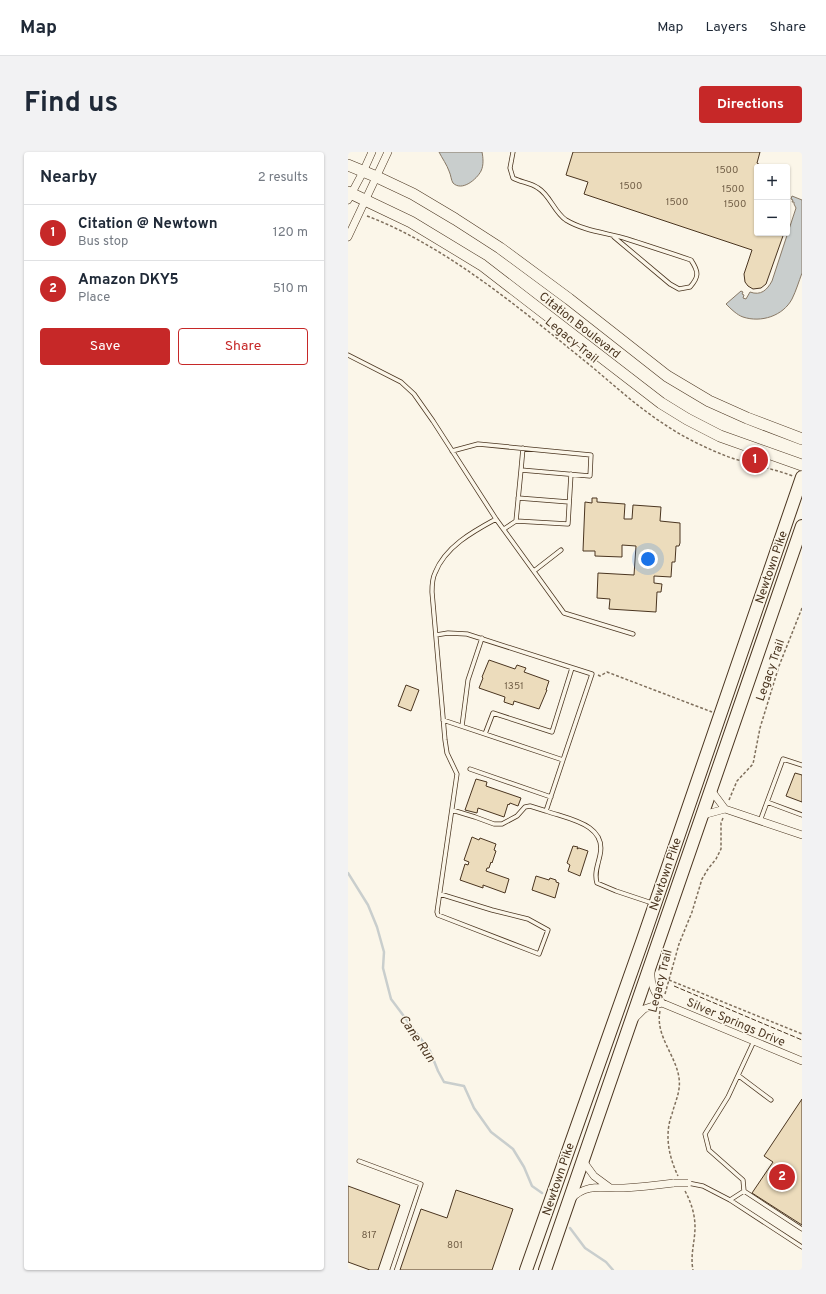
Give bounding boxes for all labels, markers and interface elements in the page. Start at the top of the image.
text: Map [20,16,57,40]
text: Map [657,19,683,36]
text: Layers [705,19,747,36]
text: Share [769,19,806,36]
text: Find us [24,86,118,122]
button: Directions [699,86,802,123]
house number: 1500 [716,164,738,177]
map controls [754,164,790,236]
button: + [754,164,790,200]
text: Nearby [40,167,97,189]
text: 2 results [258,170,308,186]
house number: 1500 [620,180,642,193]
house number: 1500 [722,183,744,196]
house number: 1500 [666,196,688,209]
house number: 1500 [724,198,746,211]
button: − [754,200,790,236]
text: Citation @ Newtown [78,215,218,234]
text: 1 [50,225,56,241]
text: 120 m [273,225,308,241]
text: Bus stop [78,234,128,250]
text: Amazon DKY5 [78,271,179,290]
text: 2 [49,281,57,297]
text: 510 m [273,281,308,297]
street label: Citation Boulevard [535,289,623,363]
text: Place [78,290,110,306]
street label: Legacy Trail [541,314,601,367]
button: Save [40,328,170,365]
button: Share [178,328,308,365]
pin: 1 [742,445,768,475]
street label: Newtown Pike [752,529,792,606]
your location [638,549,658,569]
street label: Legacy Trail [753,637,789,703]
house number: 1351 [504,680,524,693]
street label: Newtown Pike [646,836,686,913]
street label: Legacy Trail [645,948,677,1014]
street label: Silver Springs Drive [684,995,787,1051]
water label: Cane Run [395,1012,438,1066]
street label: Newtown Pike [539,1141,579,1218]
pin: 2 [769,1162,795,1192]
house number: 817 [361,1229,377,1242]
house number: 801 [447,1239,463,1252]

